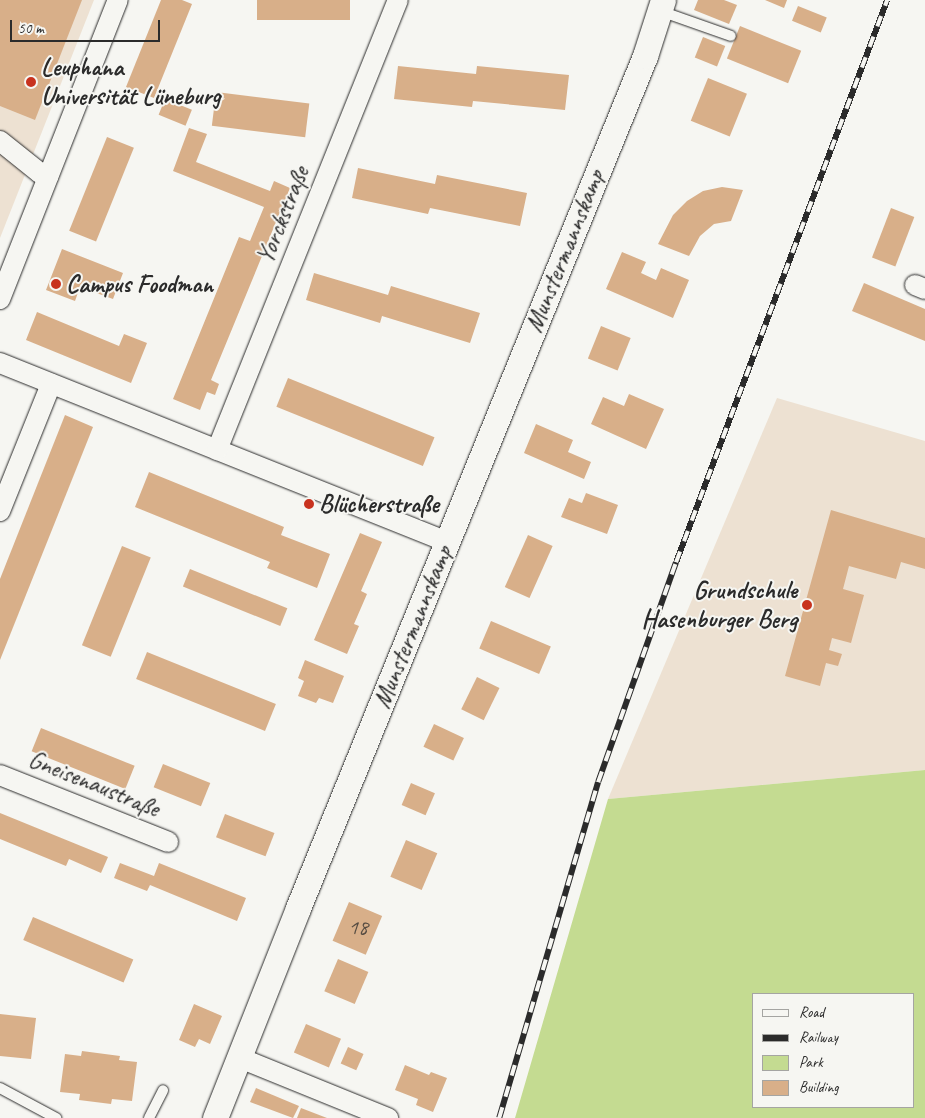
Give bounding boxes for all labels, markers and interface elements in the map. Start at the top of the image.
scale bar [12,10,162,42]
text: 50 m [18,19,44,38]
place label: Leuphana Universität Lüneburg [41,53,220,112]
marker: Leuphana Universität Lüneburg [25,76,37,88]
street label: Yorckstraße [250,162,316,268]
street label: Munstermannskamp [519,166,611,336]
place label: Campus Foodman [66,269,213,299]
marker: Campus Foodman [50,278,62,290]
place label: Blücherstraße [319,489,439,519]
marker: Blücherstraße [303,498,315,510]
street label: Munstermannskamp [367,542,459,712]
place label: Grundschule Hasenburger Berg [642,576,797,635]
marker: Grundschule Hasenburger Berg [801,599,813,611]
street label: Gneisenaustraße [24,744,164,824]
house number: 18 [348,915,368,941]
legend [752,993,915,1108]
text: Road [799,1003,824,1022]
text: Railway [799,1028,838,1047]
text: Park [799,1053,823,1072]
text: Building [799,1078,838,1097]

